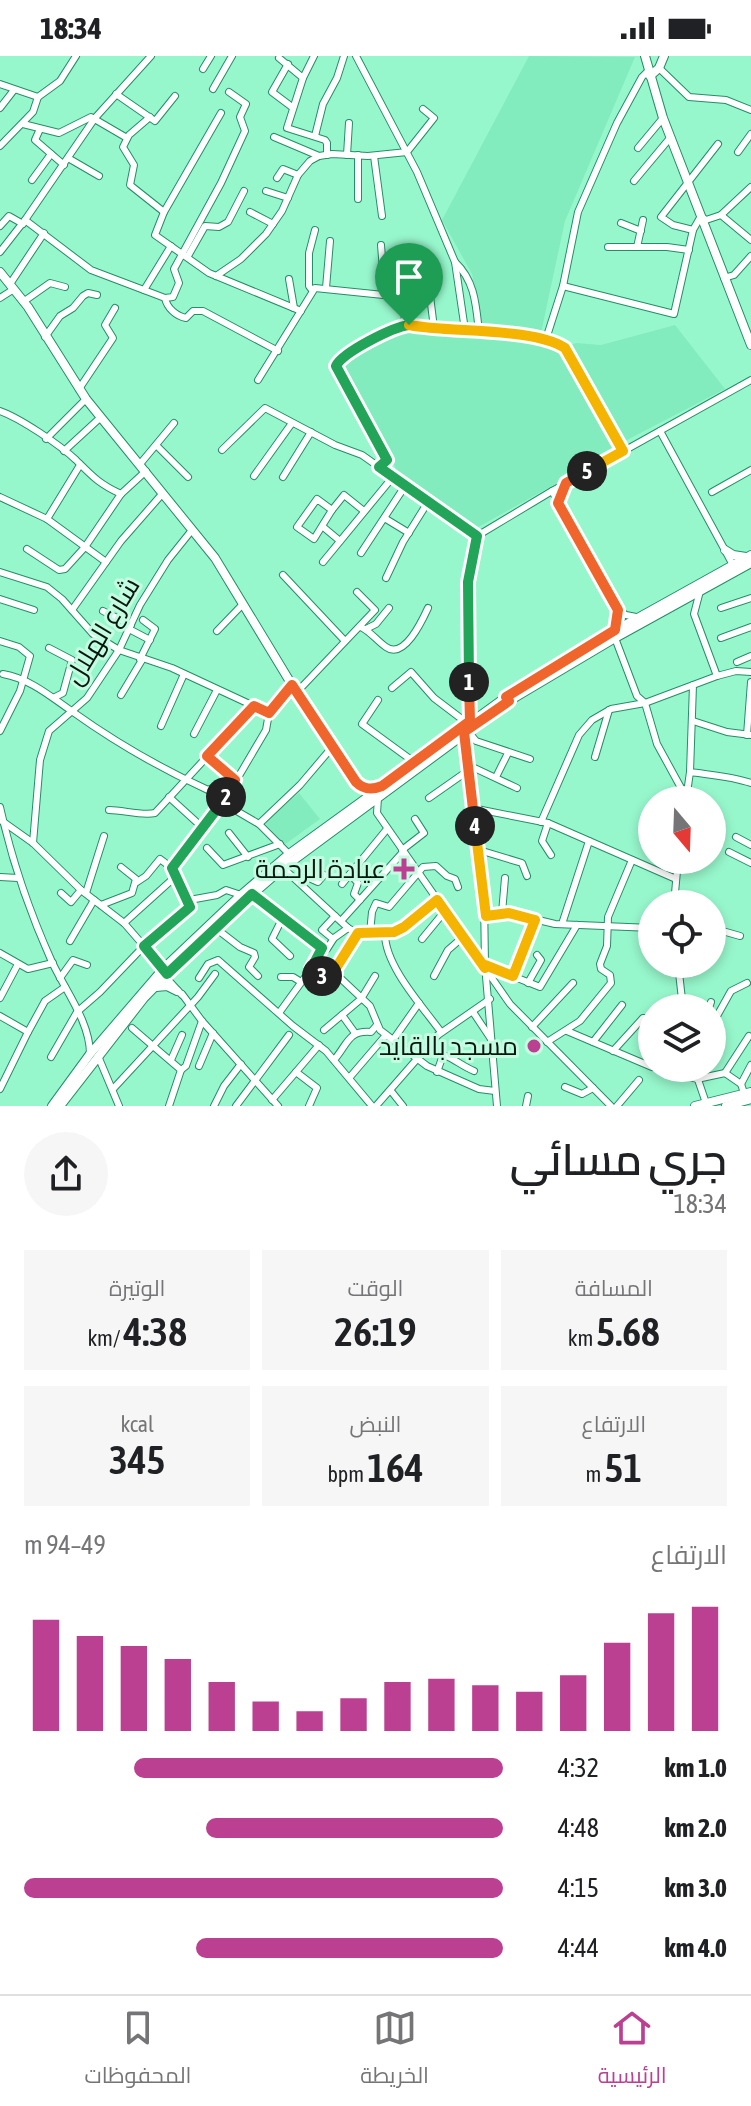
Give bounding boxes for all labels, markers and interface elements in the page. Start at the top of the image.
text: 18:34 [40,11,102,45]
pin [375,243,443,325]
icon: arrive [387,255,431,299]
pin: 5 [567,451,607,491]
text: 5 [582,458,592,484]
street label: شارع الهلال [58,572,147,691]
pin: 1 [449,662,489,702]
text: 1 [464,669,474,695]
pin: 2 [206,777,246,817]
text: 2 [221,784,231,810]
north arrow [638,786,726,874]
map controls [638,786,726,1082]
pin: 4 [455,806,495,846]
text: 4 [470,813,480,839]
place label: عيادة الرحمة [255,854,386,884]
marker: عيادة الرحمة [393,858,415,880]
button: locate [638,890,726,978]
pin: 3 [302,956,342,996]
text: 3 [317,963,327,989]
button: layers [638,994,726,1082]
place label: مسجد بالقايد [379,1031,518,1061]
marker: مسجد بالقايد [525,1037,543,1055]
button: share [24,1132,108,1216]
text: جري مسائي [510,1134,727,1184]
text: 18:34 [673,1189,727,1219]
text: الوتيرة [109,1275,165,1301]
text: الوقت [348,1275,404,1301]
text: المسافة [575,1275,653,1301]
text: 4:38 [123,1309,187,1354]
text: 26:19 [334,1309,417,1354]
text: 5.68 [596,1309,660,1354]
text: /km [87,1325,123,1351]
text: km [568,1325,596,1351]
text: kcal [120,1411,154,1437]
text: النبض [350,1411,401,1437]
text: الارتفاع [582,1411,646,1437]
text: 345 [109,1437,165,1482]
text: 164 [367,1445,424,1490]
text: 51 [604,1445,642,1490]
text: bpm [327,1461,367,1487]
text: m [586,1461,604,1487]
text: 49–94 m [24,1530,106,1560]
text: الارتفاع [651,1540,727,1570]
text: 4:32 [558,1753,599,1783]
text: 1.0 km [664,1753,727,1783]
text: 4:48 [558,1813,599,1843]
text: 2.0 km [664,1813,727,1843]
text: 4:15 [558,1873,599,1903]
text: 3.0 km [664,1873,727,1903]
text: 4:44 [558,1933,599,1963]
text: 4.0 km [664,1933,727,1963]
tab: المحفوظات [84,2006,191,2096]
tab: الخريطة [360,2006,429,2096]
tab: الرئيسية [598,2006,667,2096]

